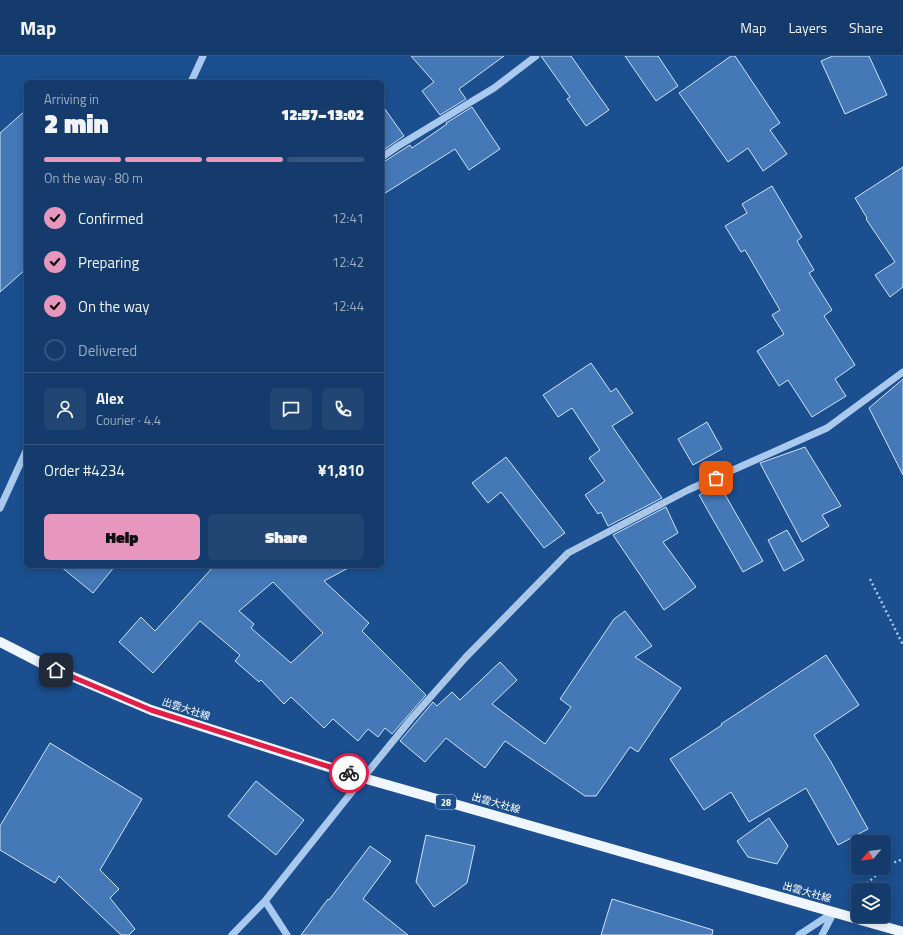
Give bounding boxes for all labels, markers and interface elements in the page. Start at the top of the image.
text: Map [20,13,56,42]
text: Map [740,17,766,38]
text: Layers [788,17,827,38]
text: Share [849,17,883,38]
text: Arriving in [44,89,99,109]
text: 12:57–13:02 [281,103,364,126]
text: 2 min [44,104,109,143]
text: On the way · 80 m [44,168,143,188]
icon: check [44,207,66,229]
text: Confirmed [78,207,143,230]
text: 12:41 [332,208,364,228]
icon: check [44,251,66,273]
text: Preparing [78,251,139,274]
text: 12:42 [332,252,364,272]
icon: check [44,295,66,317]
text: On the way [78,295,150,318]
text: 12:44 [332,296,364,316]
text: Delivered [78,339,137,362]
text: Alex [96,387,124,410]
button: person [44,388,86,430]
button: chat [270,388,312,430]
button: phone [322,388,364,430]
text: Courier · 4.4 [96,410,161,430]
text: Order #4234 [44,459,125,482]
text: ¥1,810 [318,459,364,482]
pin [699,461,733,495]
icon: bag [705,467,727,489]
button: Help [44,514,200,560]
button: Share [208,514,364,560]
pin [39,653,73,687]
icon: home [45,659,67,681]
street label: 出雲大社線 [160,694,212,724]
courier [329,753,369,793]
icon: bike [338,762,360,784]
street label: 出雲大社線 [470,789,522,817]
road number: 28 [436,795,456,809]
north arrow [851,835,891,875]
map controls [851,835,891,923]
street label: 出雲大社線 [781,878,833,906]
button: layers [851,883,891,923]

